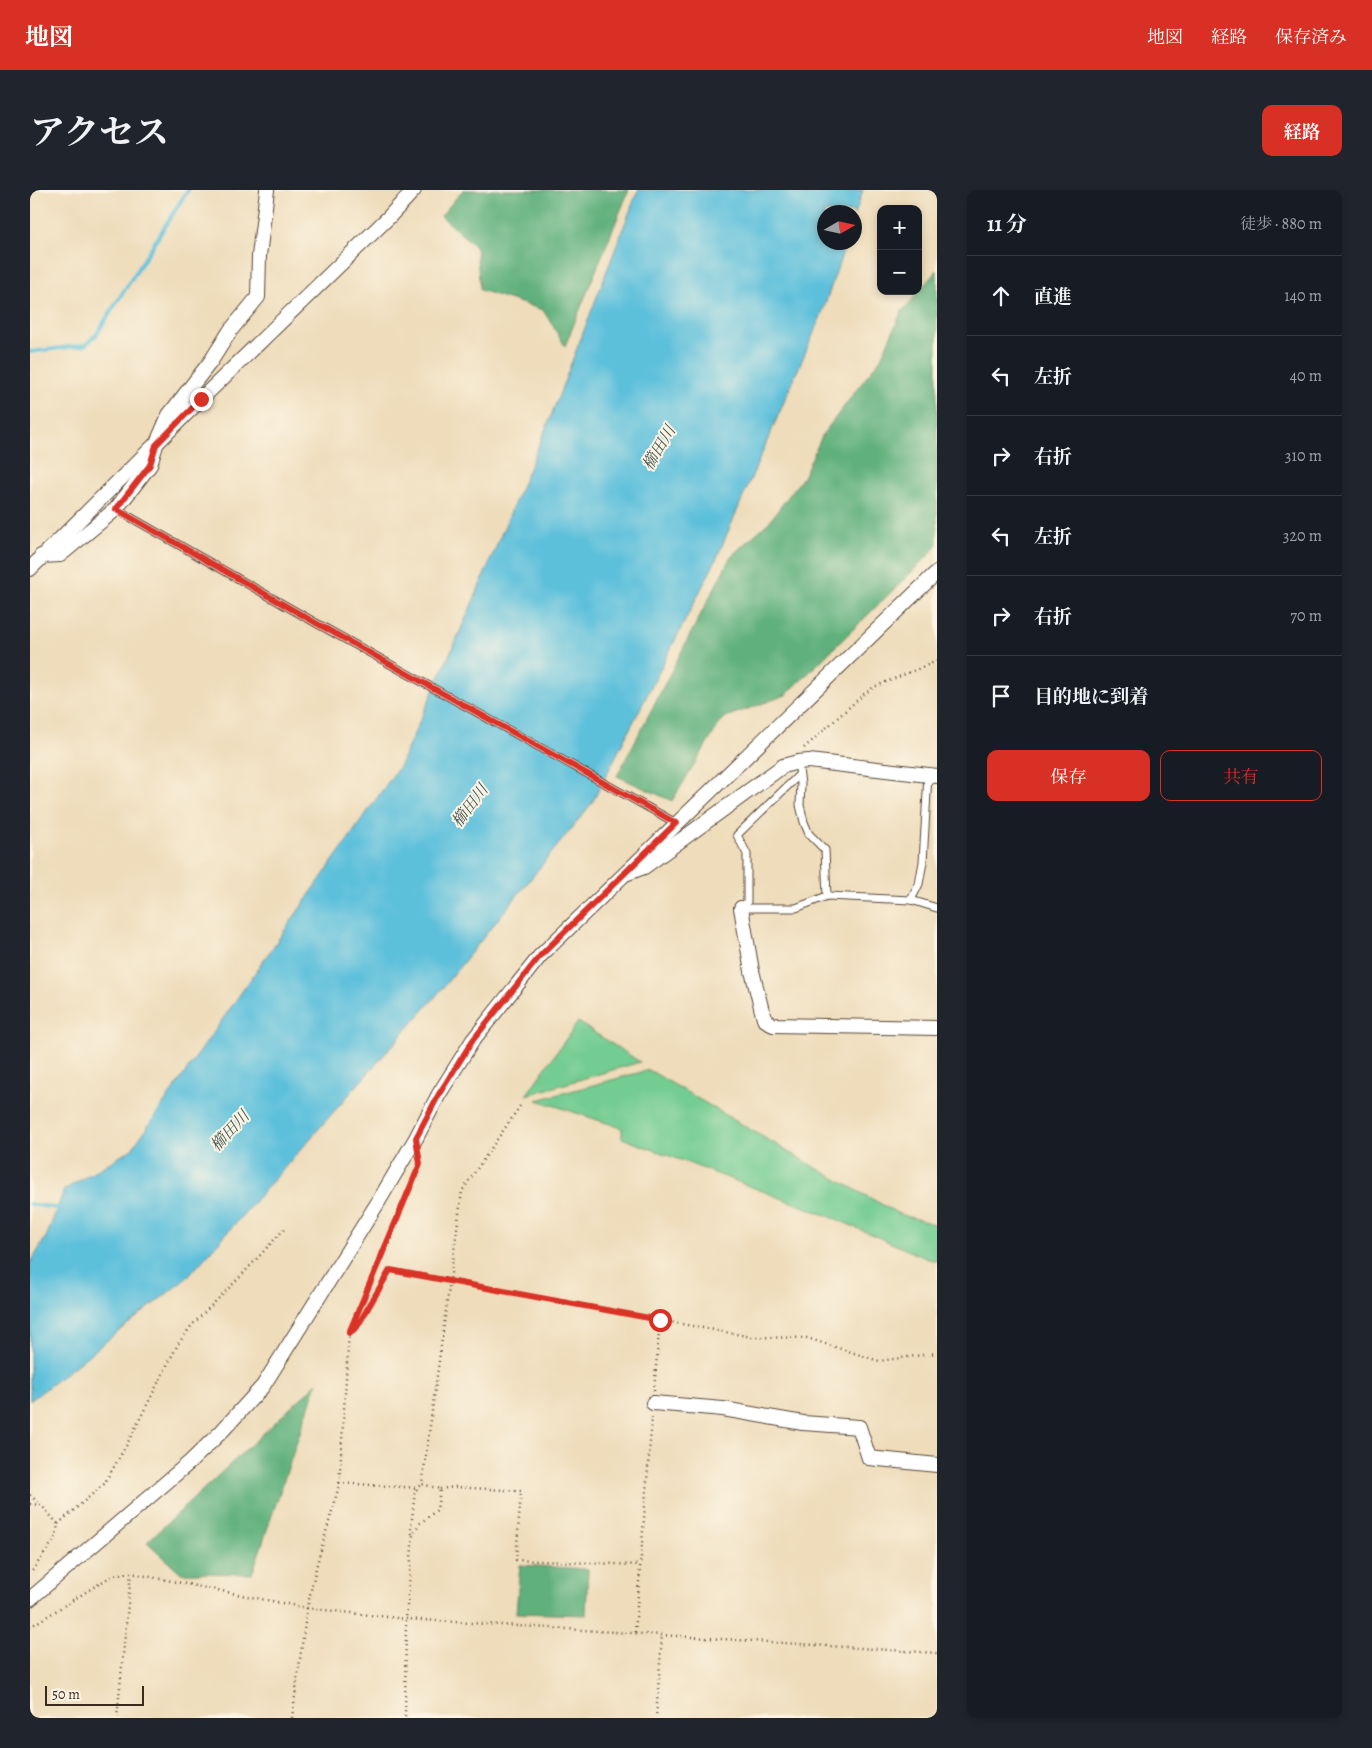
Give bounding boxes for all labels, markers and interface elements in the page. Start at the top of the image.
text: 地図 [25,21,73,53]
text: 地図 [1147,25,1183,49]
text: 経路 [1211,25,1247,49]
text: 保存済み [1275,25,1347,49]
button: 経路 [1262,105,1342,156]
text: アクセス [30,108,169,156]
north arrow [817,205,862,250]
map controls [877,205,922,295]
button: + [877,205,922,250]
text: 11 分 [987,210,1027,238]
text: 徒歩 · 880 m [1240,213,1322,235]
button: − [877,250,922,295]
icon: ahead [987,282,1015,310]
text: 直進 [1034,284,1072,310]
text: 140 m [1284,285,1322,307]
icon: left [987,362,1015,390]
text: 左折 [1034,364,1072,390]
text: 40 m [1290,365,1322,387]
route end [190,388,213,411]
water label: 櫛田川 [637,420,682,474]
icon: right [987,442,1015,470]
text: 右折 [1034,444,1072,470]
text: 310 m [1285,445,1322,467]
icon: left [987,522,1015,550]
text: 左折 [1034,524,1072,550]
text: 320 m [1283,525,1322,547]
icon: right [987,602,1015,630]
text: 右折 [1034,604,1072,630]
text: 70 m [1290,605,1322,627]
icon: arrive [987,682,1015,710]
text: 目的地に到着 [1034,684,1148,710]
button: 保存 [987,750,1150,801]
button: 共有 [1160,750,1322,801]
water label: 櫛田川 [447,779,494,832]
water label: 櫛田川 [206,1104,256,1156]
route start [649,1309,672,1332]
scale bar [45,1683,144,1706]
text: 50 m [52,1685,80,1704]

